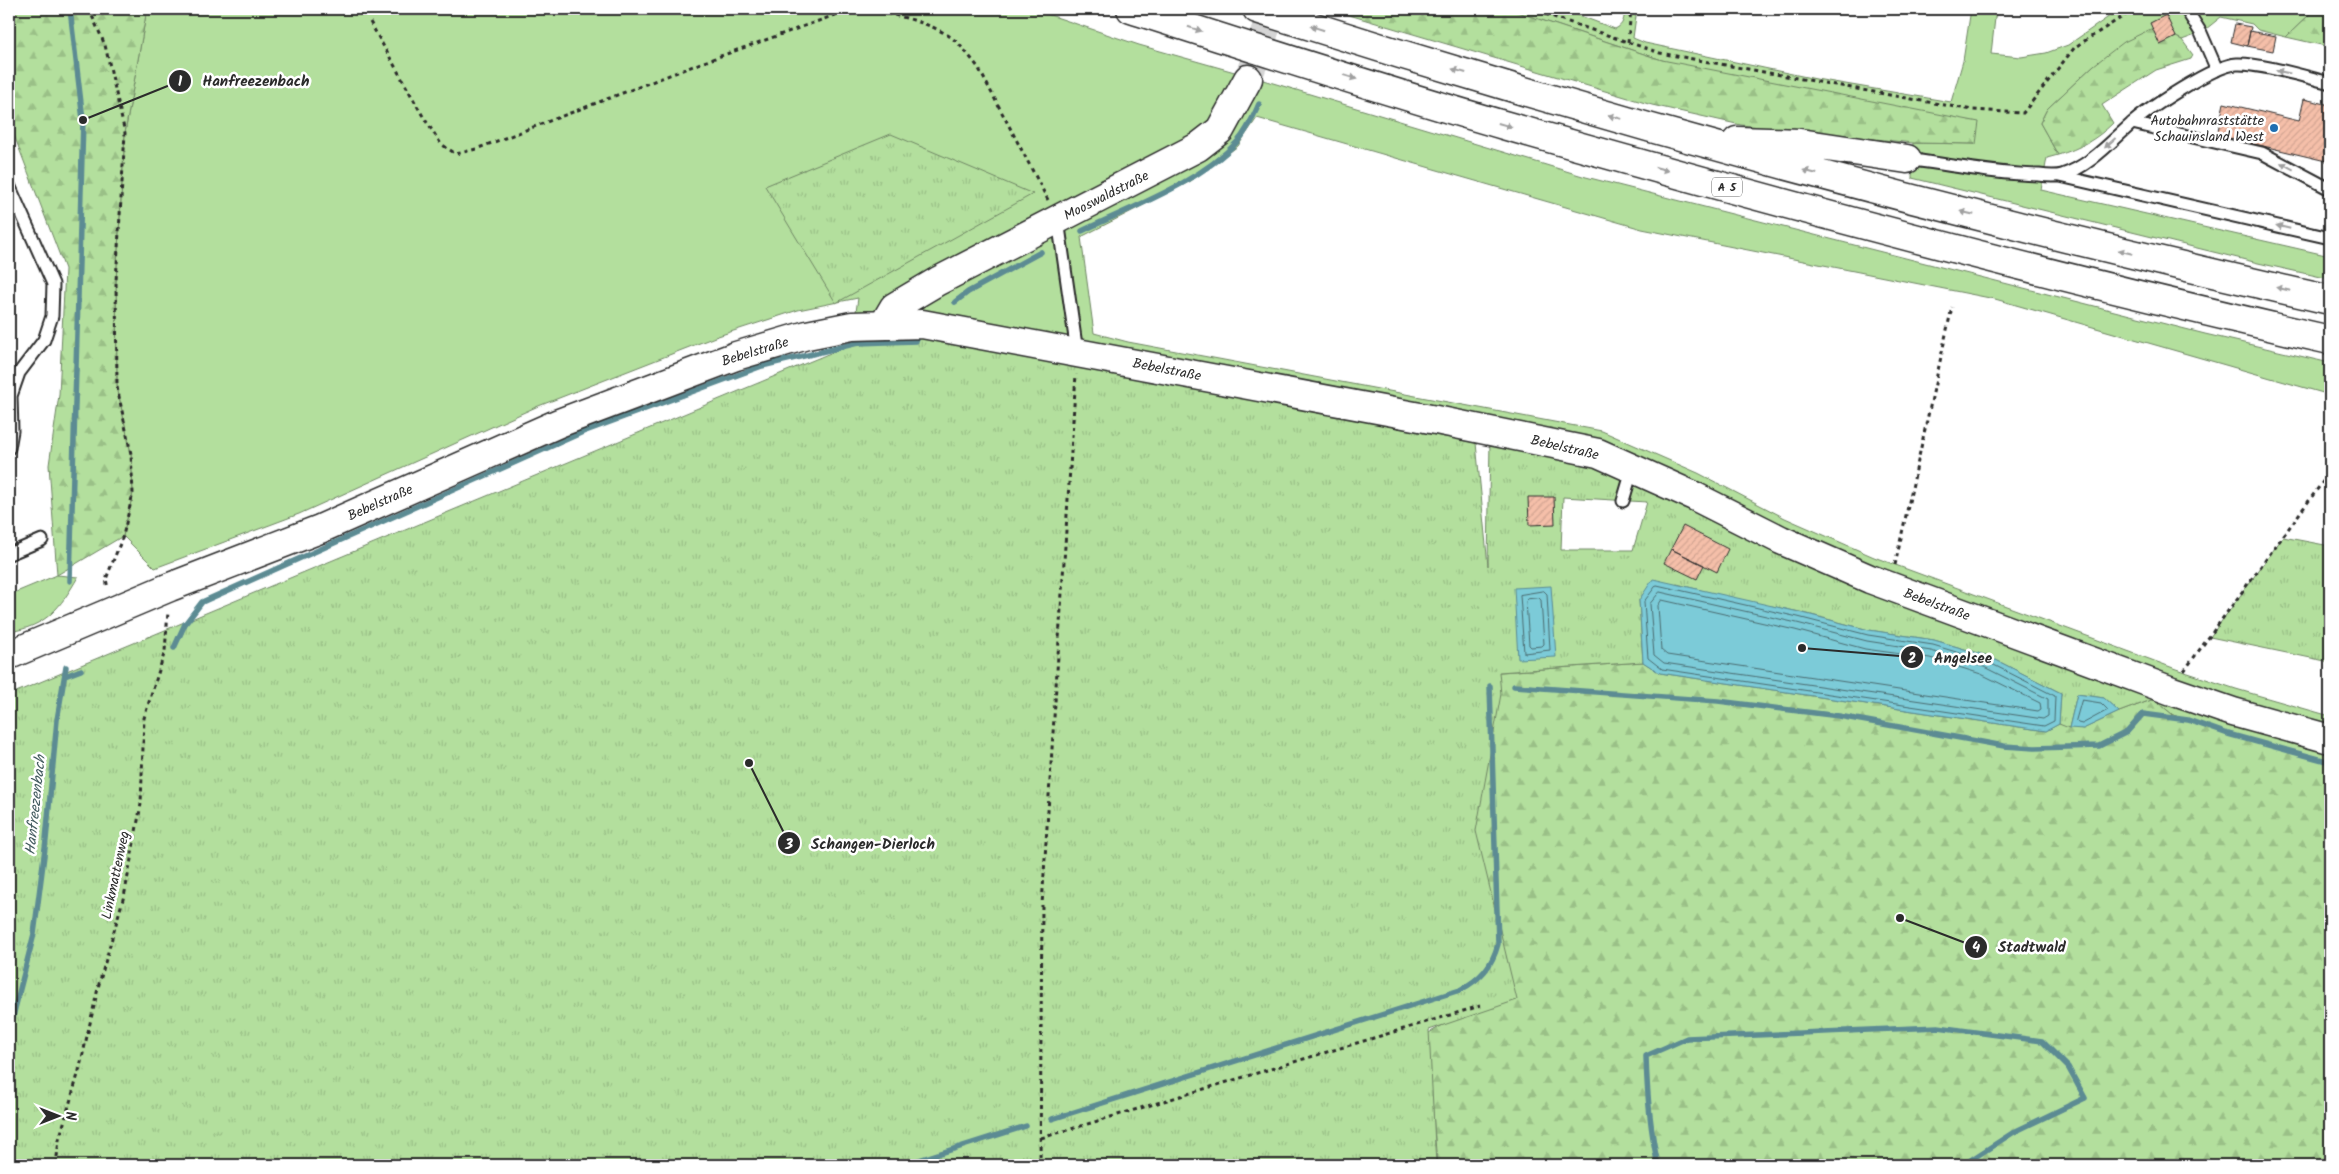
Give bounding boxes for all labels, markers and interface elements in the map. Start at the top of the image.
one-way arrow [1309,24,1324,31]
one-way arrow [1187,26,1202,33]
callout: Hanfreezenbach [168,66,320,96]
one-way arrow [1452,67,1467,75]
one-way arrow [2275,68,2290,76]
text: 1 [178,70,183,94]
text: Hanfreezenbach [202,70,310,94]
one-way arrow [1342,74,1357,82]
place label: Autobahnraststätte Schauinsland West [2150,110,2265,148]
one-way arrow [1608,113,1623,121]
one-way arrow [1498,122,1513,130]
marker: Autobahnraststätte Schauinsland West [2268,122,2280,134]
one-way arrow [2105,137,2117,149]
one-way arrow [2280,162,2295,170]
street label: Mooswaldstraße [1060,165,1154,227]
one-way arrow [1654,165,1669,173]
one-way arrow [1802,167,1817,175]
road number: A 5 [1712,178,1742,196]
one-way arrow [1959,209,1974,217]
one-way arrow [2275,223,2290,231]
one-way arrow [2117,247,2132,255]
one-way arrow [2275,285,2290,293]
street label: Bebelstraße [719,331,792,373]
street label: Bebelstraße [1131,353,1204,388]
street label: Bebelstraße [1529,429,1602,467]
street label: Bebelstraße [344,478,417,527]
street label: Bebelstraße [1900,583,1974,627]
callout: Angelsee [1899,642,2002,672]
text: 2 [1908,647,1917,671]
text: Angelsee [1934,647,1993,671]
water label: Hanfreezenbach [19,752,53,856]
callout: Schangen-Dierloch [776,828,945,858]
street label: Linkmattenweg [96,829,136,921]
text: 3 [784,833,793,857]
text: Schangen-Dierloch [811,833,935,857]
callout: Stadtwald [1963,932,2076,962]
text: 4 [1972,936,1980,960]
text: Stadtwald [1998,936,2067,960]
north arrow [32,1092,82,1142]
text: N [59,1112,81,1121]

